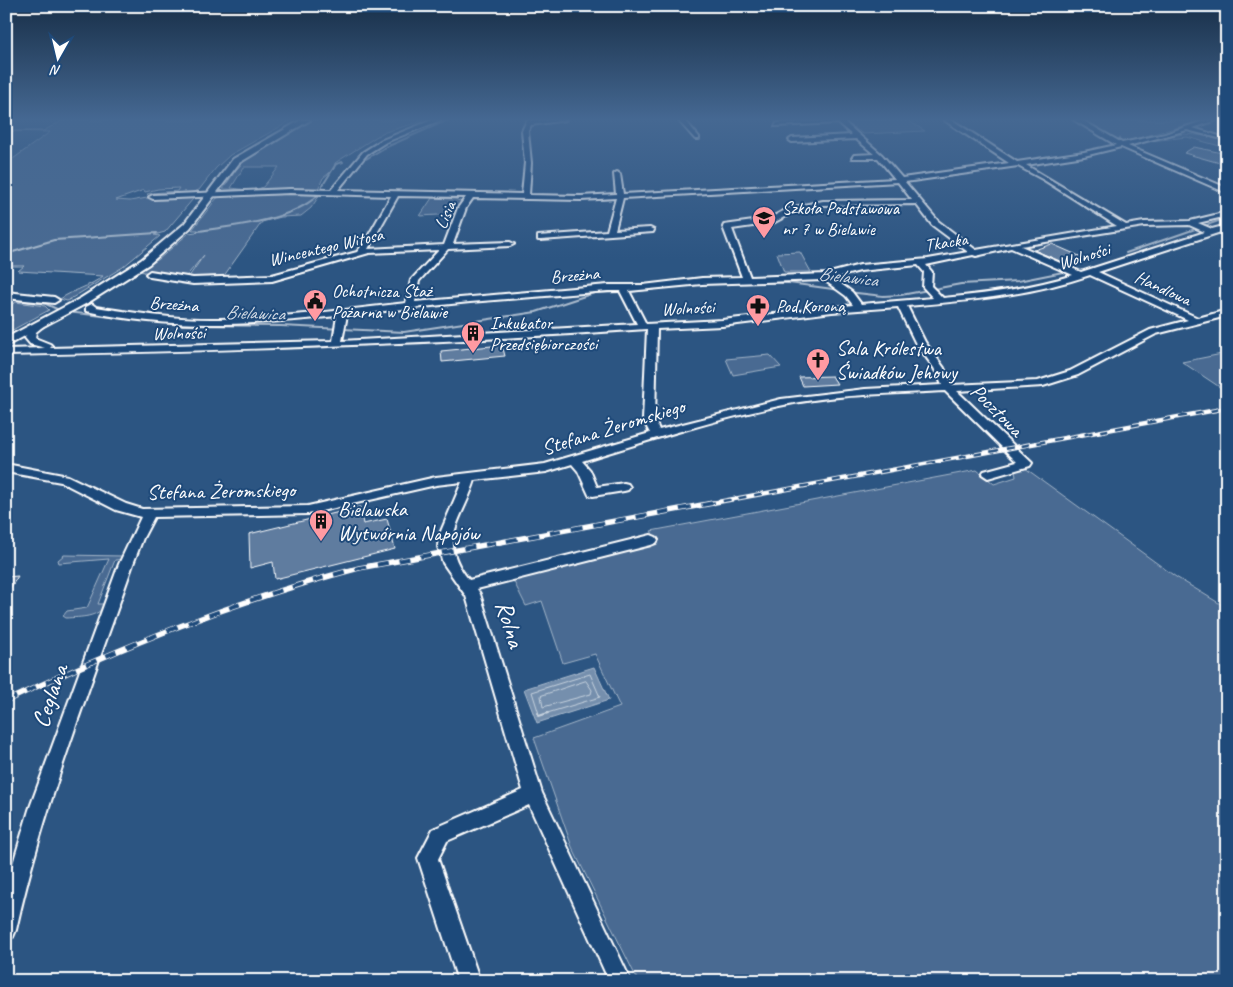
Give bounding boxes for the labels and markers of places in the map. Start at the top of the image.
place label: Szkoła Podstawowa nr 7 w Bielawie [782,197,901,240]
school or university icon: Szkoła Podstawowa nr 7 w Bielawie [751,205,777,239]
place label: Ochotnicza Staż Pożarna w Bielawie [332,280,448,323]
public building icon: Ochotnicza Staż Pożarna w Bielawie [302,288,328,322]
pharmacy icon: Pod Koroną [745,293,771,327]
place label: Pod Koroną [776,295,846,317]
place label: Inkubator Przedsiębiorczości [490,312,600,355]
building icon: Inkubator Przedsiębiorczości [460,320,486,354]
place label: Sala Królestwa Świadków Jehowy [836,335,959,385]
church icon: Sala Królestwa Świadków Jehowy [805,347,831,381]
place label: Bielawska Wytwórnia Napojów [338,496,481,546]
building icon: Bielawska Wytwórnia Napojów [308,508,334,542]

